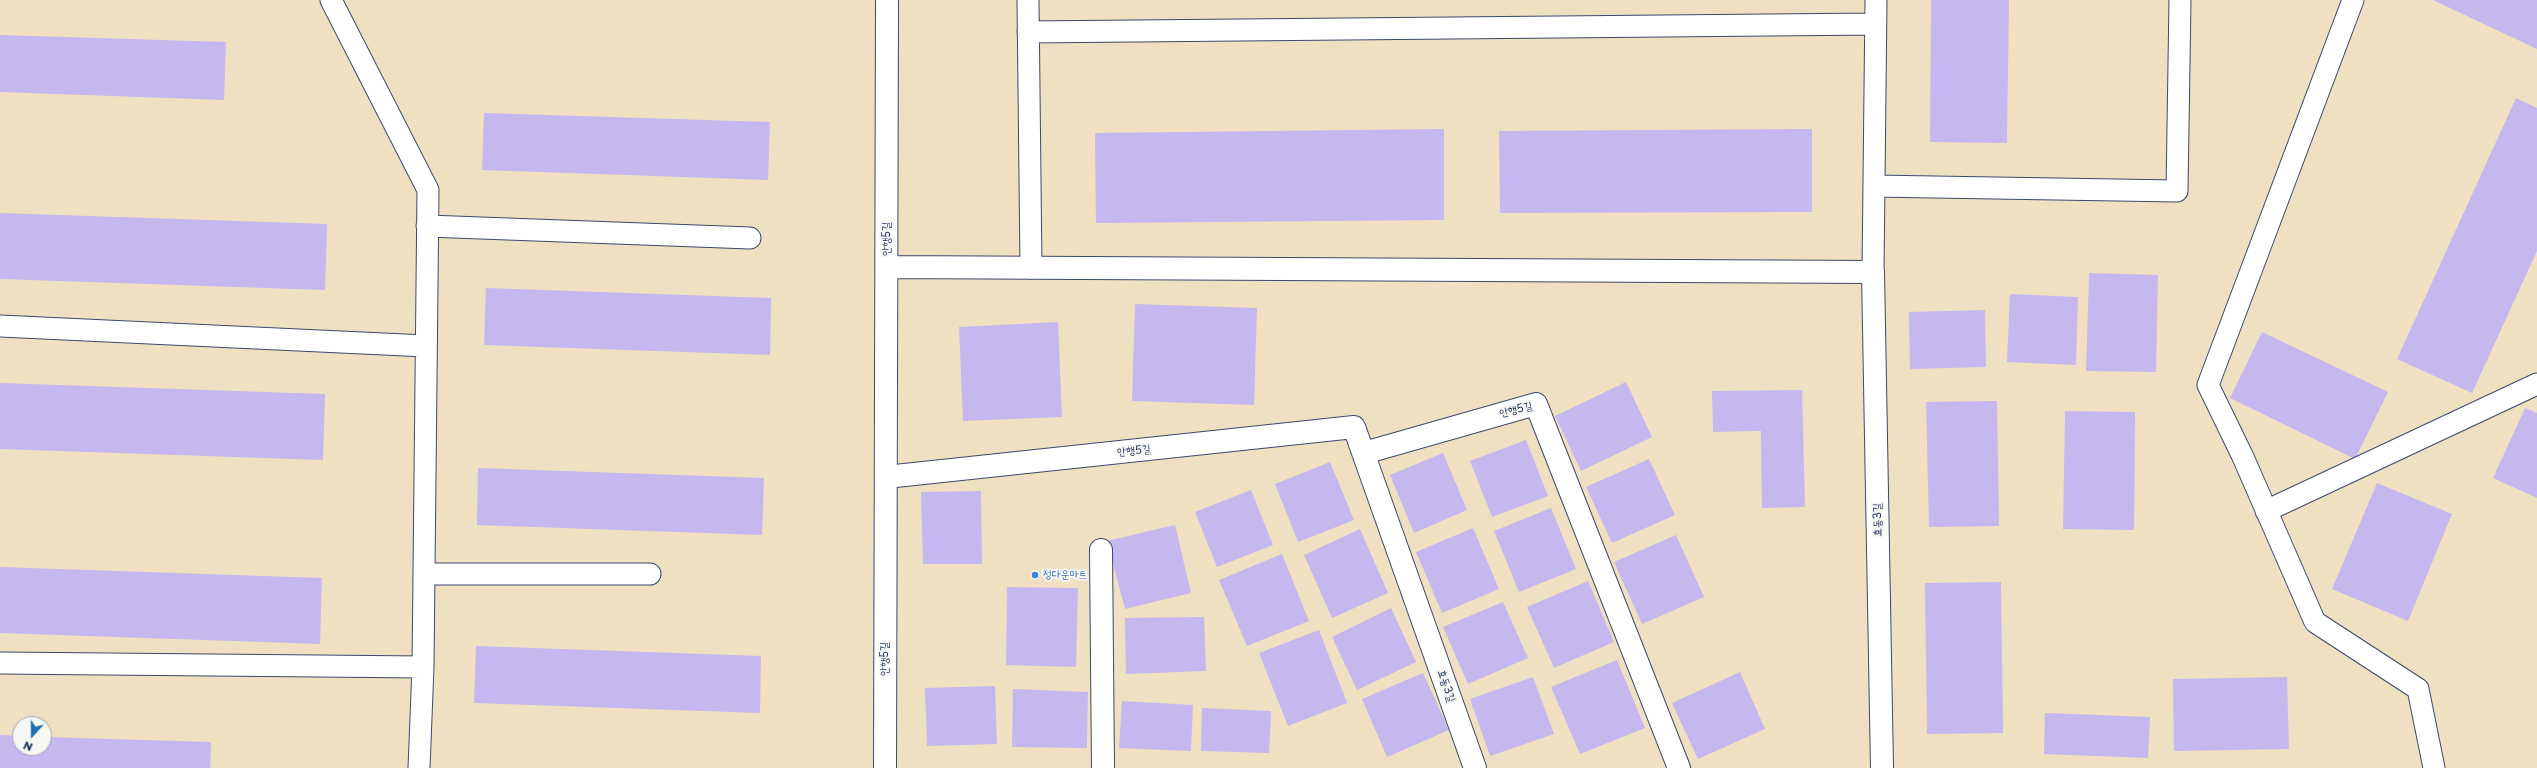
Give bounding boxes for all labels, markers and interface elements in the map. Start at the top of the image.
street label: 안행5길 [880,222,894,256]
street label: 안행5길 [1498,400,1534,420]
street label: 안행5길 [1117,443,1151,459]
street label: 효동3길 [1871,503,1885,537]
place label: 정다운마트 [1043,568,1087,582]
marker: 정다운마트 [1030,570,1040,580]
street label: 안행5길 [878,642,892,676]
street label: 효동3길 [1434,668,1458,704]
north arrow [12,716,52,756]
text: N [21,737,35,756]

